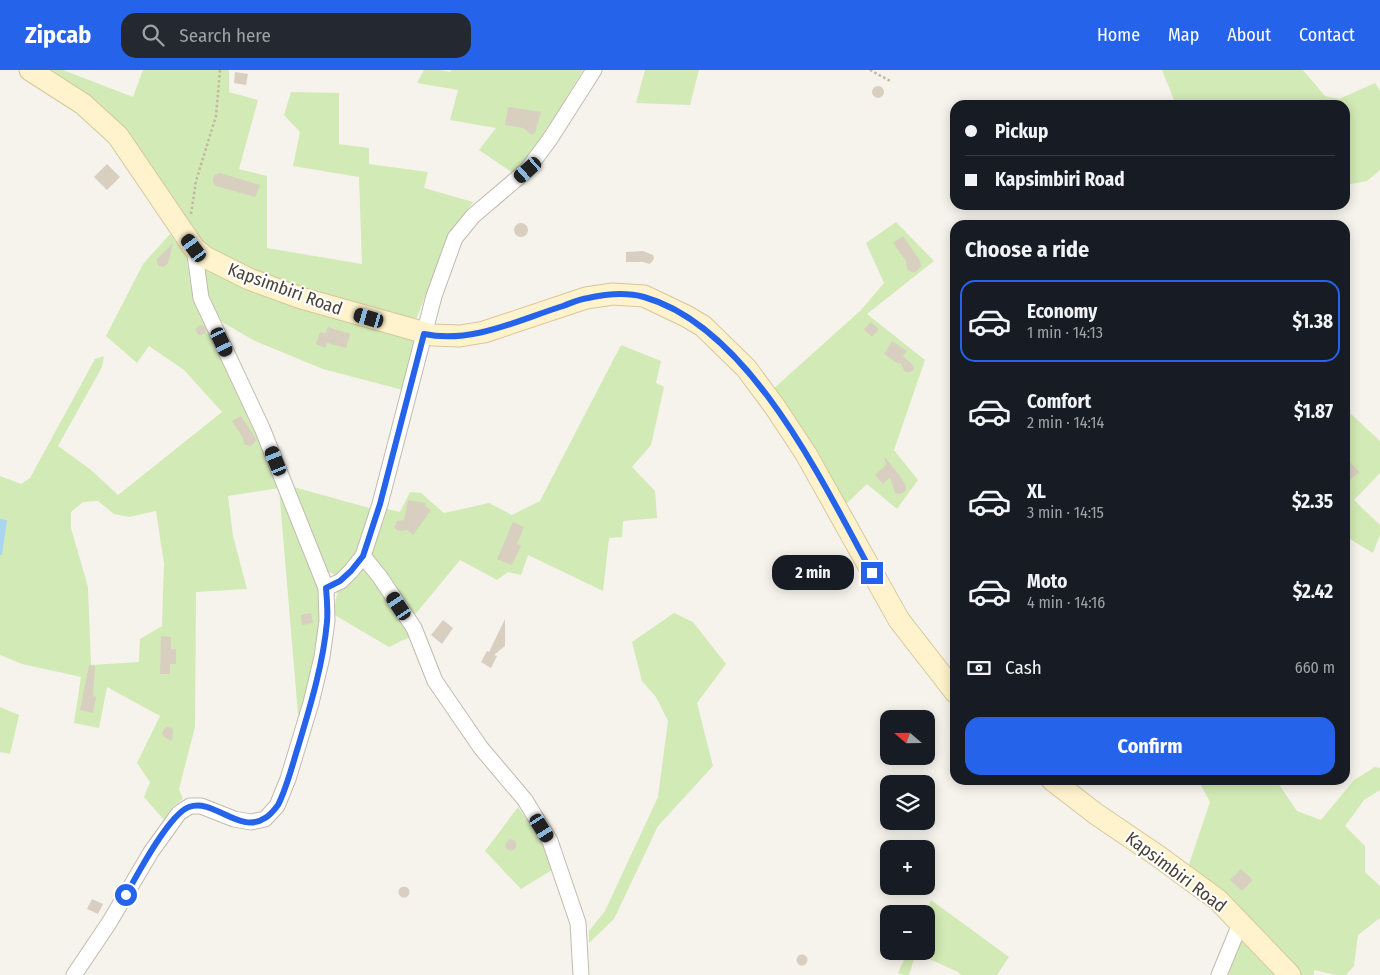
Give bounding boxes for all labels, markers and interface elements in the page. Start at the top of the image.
search box [121,13,471,58]
text: Zipcab [25,21,91,49]
icon: search [139,21,167,49]
text: Search here [179,24,271,47]
text: Home [1097,24,1140,46]
text: Map [1168,24,1199,46]
text: About [1227,24,1271,46]
text: Contact [1299,24,1355,46]
text: Pickup [995,120,1048,143]
car [511,154,544,186]
text: Kapsimbiri Road [995,168,1125,191]
car [179,231,208,265]
text: Choose a ride [965,236,1089,263]
street label: Kapsimbiri Road [225,258,345,320]
icon: car [967,299,1012,344]
text: Economy [1027,300,1097,323]
car [352,307,385,329]
text: $1.38 [1293,310,1333,333]
text: 1 min · 14:13 [1027,323,1103,342]
car [208,325,235,359]
icon: car [967,389,1012,434]
text: Comfort [1027,390,1091,413]
text: $1.87 [1294,400,1333,423]
text: 2 min · 14:14 [1027,413,1104,432]
car [263,444,288,478]
icon: car [967,479,1012,524]
text: XL [1027,480,1046,503]
text: $2.35 [1292,490,1333,513]
text: 3 min · 14:15 [1027,503,1104,522]
callout: 2 min [772,556,854,590]
route end [861,562,883,584]
text: 2 min [795,563,831,582]
icon: car [967,569,1012,614]
text: Moto [1027,570,1067,593]
text: $2.42 [1293,580,1333,603]
car [384,589,413,623]
text: 4 min · 14:16 [1027,593,1105,612]
icon: cash [965,654,993,682]
text: Cash [1005,656,1042,679]
text: 660 m [1295,658,1335,677]
north arrow [880,710,935,765]
map controls [880,710,935,960]
button: Confirm [965,717,1335,775]
button: layers [880,775,935,830]
car [527,811,556,845]
street label: Kapsimbiri Road [1121,827,1231,917]
button: + [880,840,935,895]
route start [115,884,137,906]
button: − [880,905,935,960]

